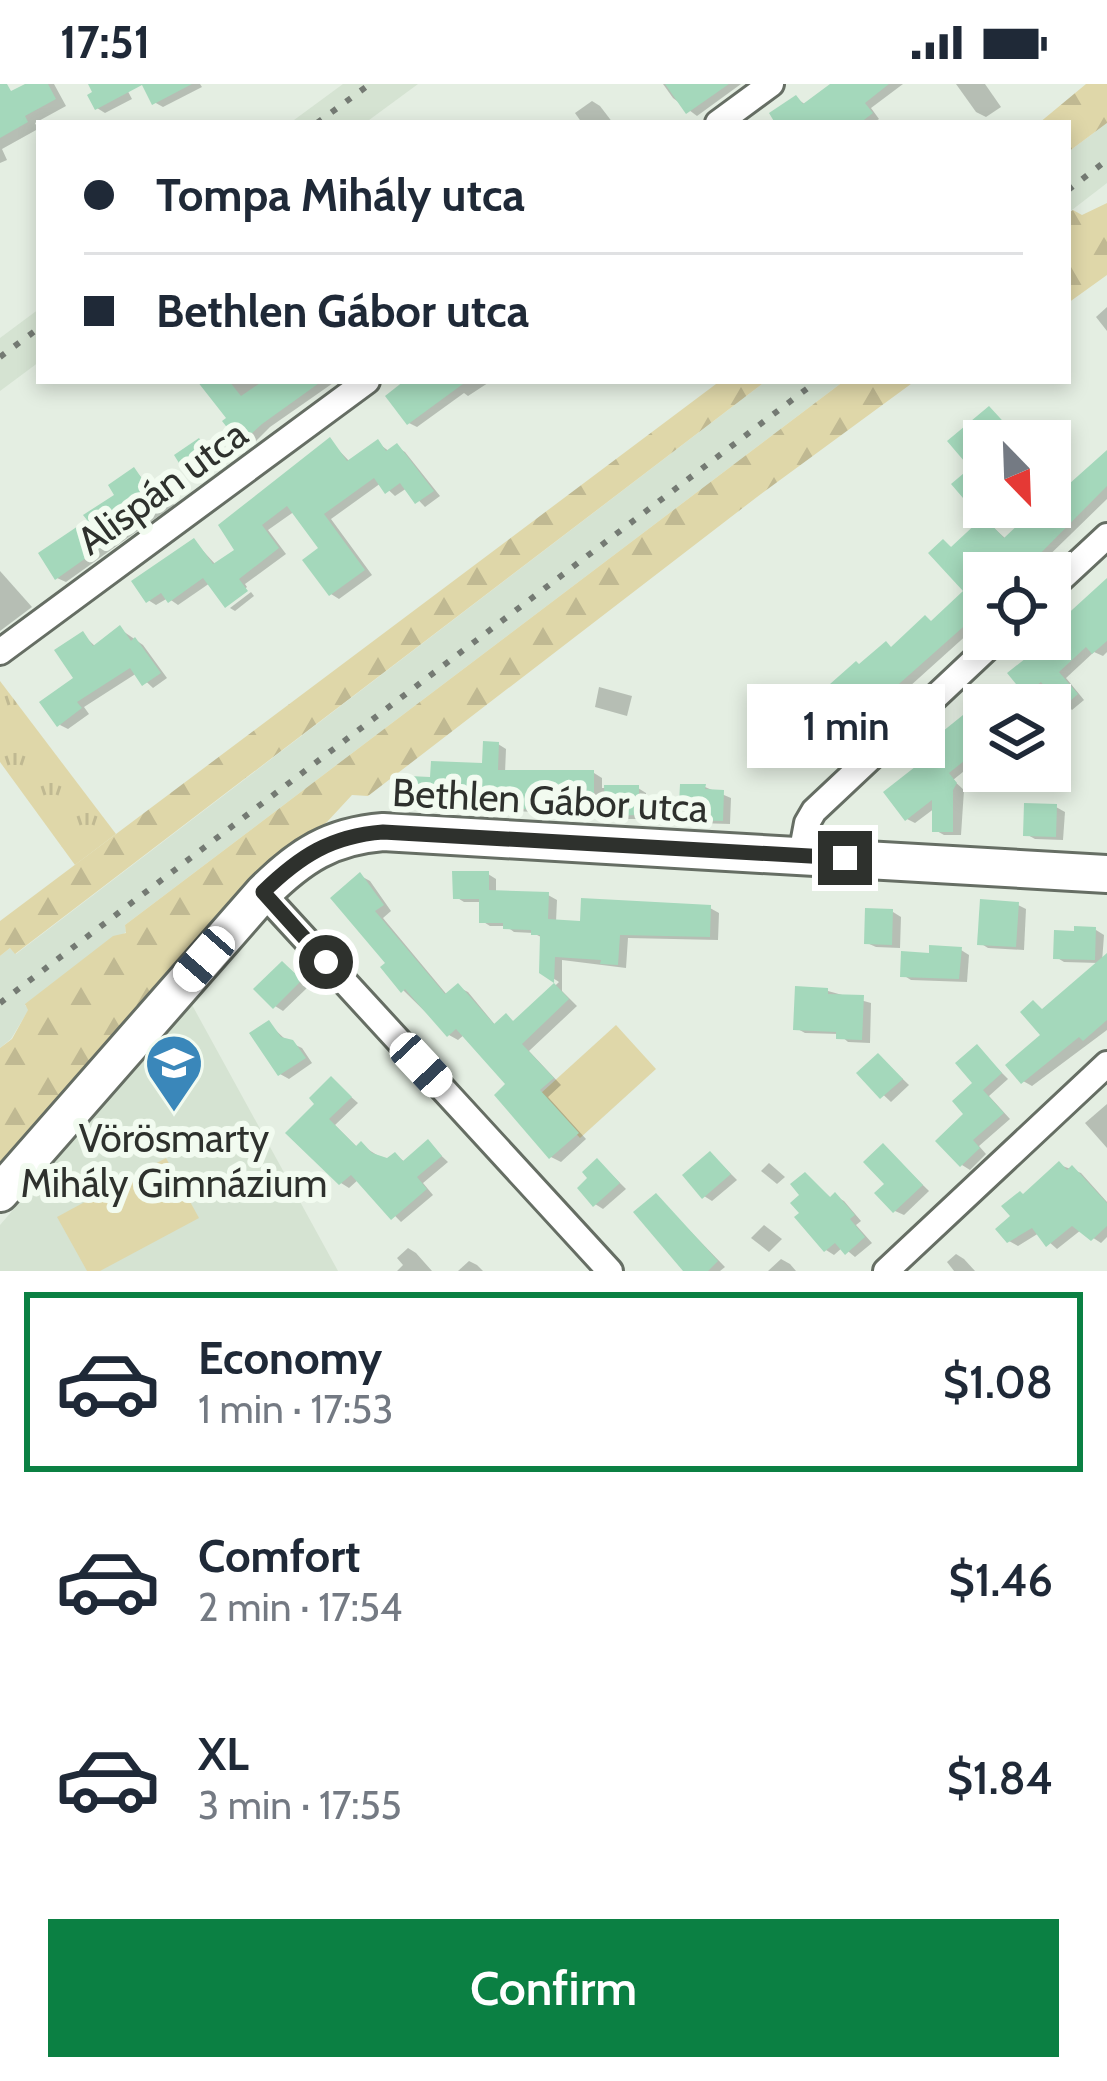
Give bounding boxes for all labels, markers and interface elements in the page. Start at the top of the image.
text: 17:51 [60,15,150,69]
text: Tompa Mihály utca [156,168,525,222]
text: Bethlen Gábor utca [156,284,529,338]
street label: Alispán utca [68,409,257,565]
north arrow [963,420,1071,528]
map controls [963,420,1071,792]
button: locate [963,552,1071,660]
callout: 1 min [746,684,944,768]
button: layers [963,684,1071,792]
text: 1 min [802,702,890,750]
street label: Bethlen Gábor utca [391,768,709,832]
route end [818,831,872,885]
car [167,920,241,998]
route start [299,935,353,989]
car [383,1026,459,1104]
school or university icon: Vörösmarty Mihály Gimnázium [143,1032,205,1114]
place label: Vörösmarty Mihály Gimnázium [20,1114,328,1207]
icon: car [54,1328,162,1436]
text: Economy [198,1331,382,1385]
text: $1.08 [943,1355,1053,1409]
text: 1 min · 17:53 [198,1385,393,1433]
icon: car [54,1526,162,1634]
text: Comfort [198,1529,361,1583]
text: $1.46 [949,1553,1053,1607]
text: 2 min · 17:54 [198,1583,402,1631]
icon: car [54,1724,162,1832]
text: XL [198,1727,249,1781]
text: $1.84 [947,1751,1053,1805]
text: 3 min · 17:55 [198,1781,402,1829]
button: Confirm [48,1919,1059,2057]

